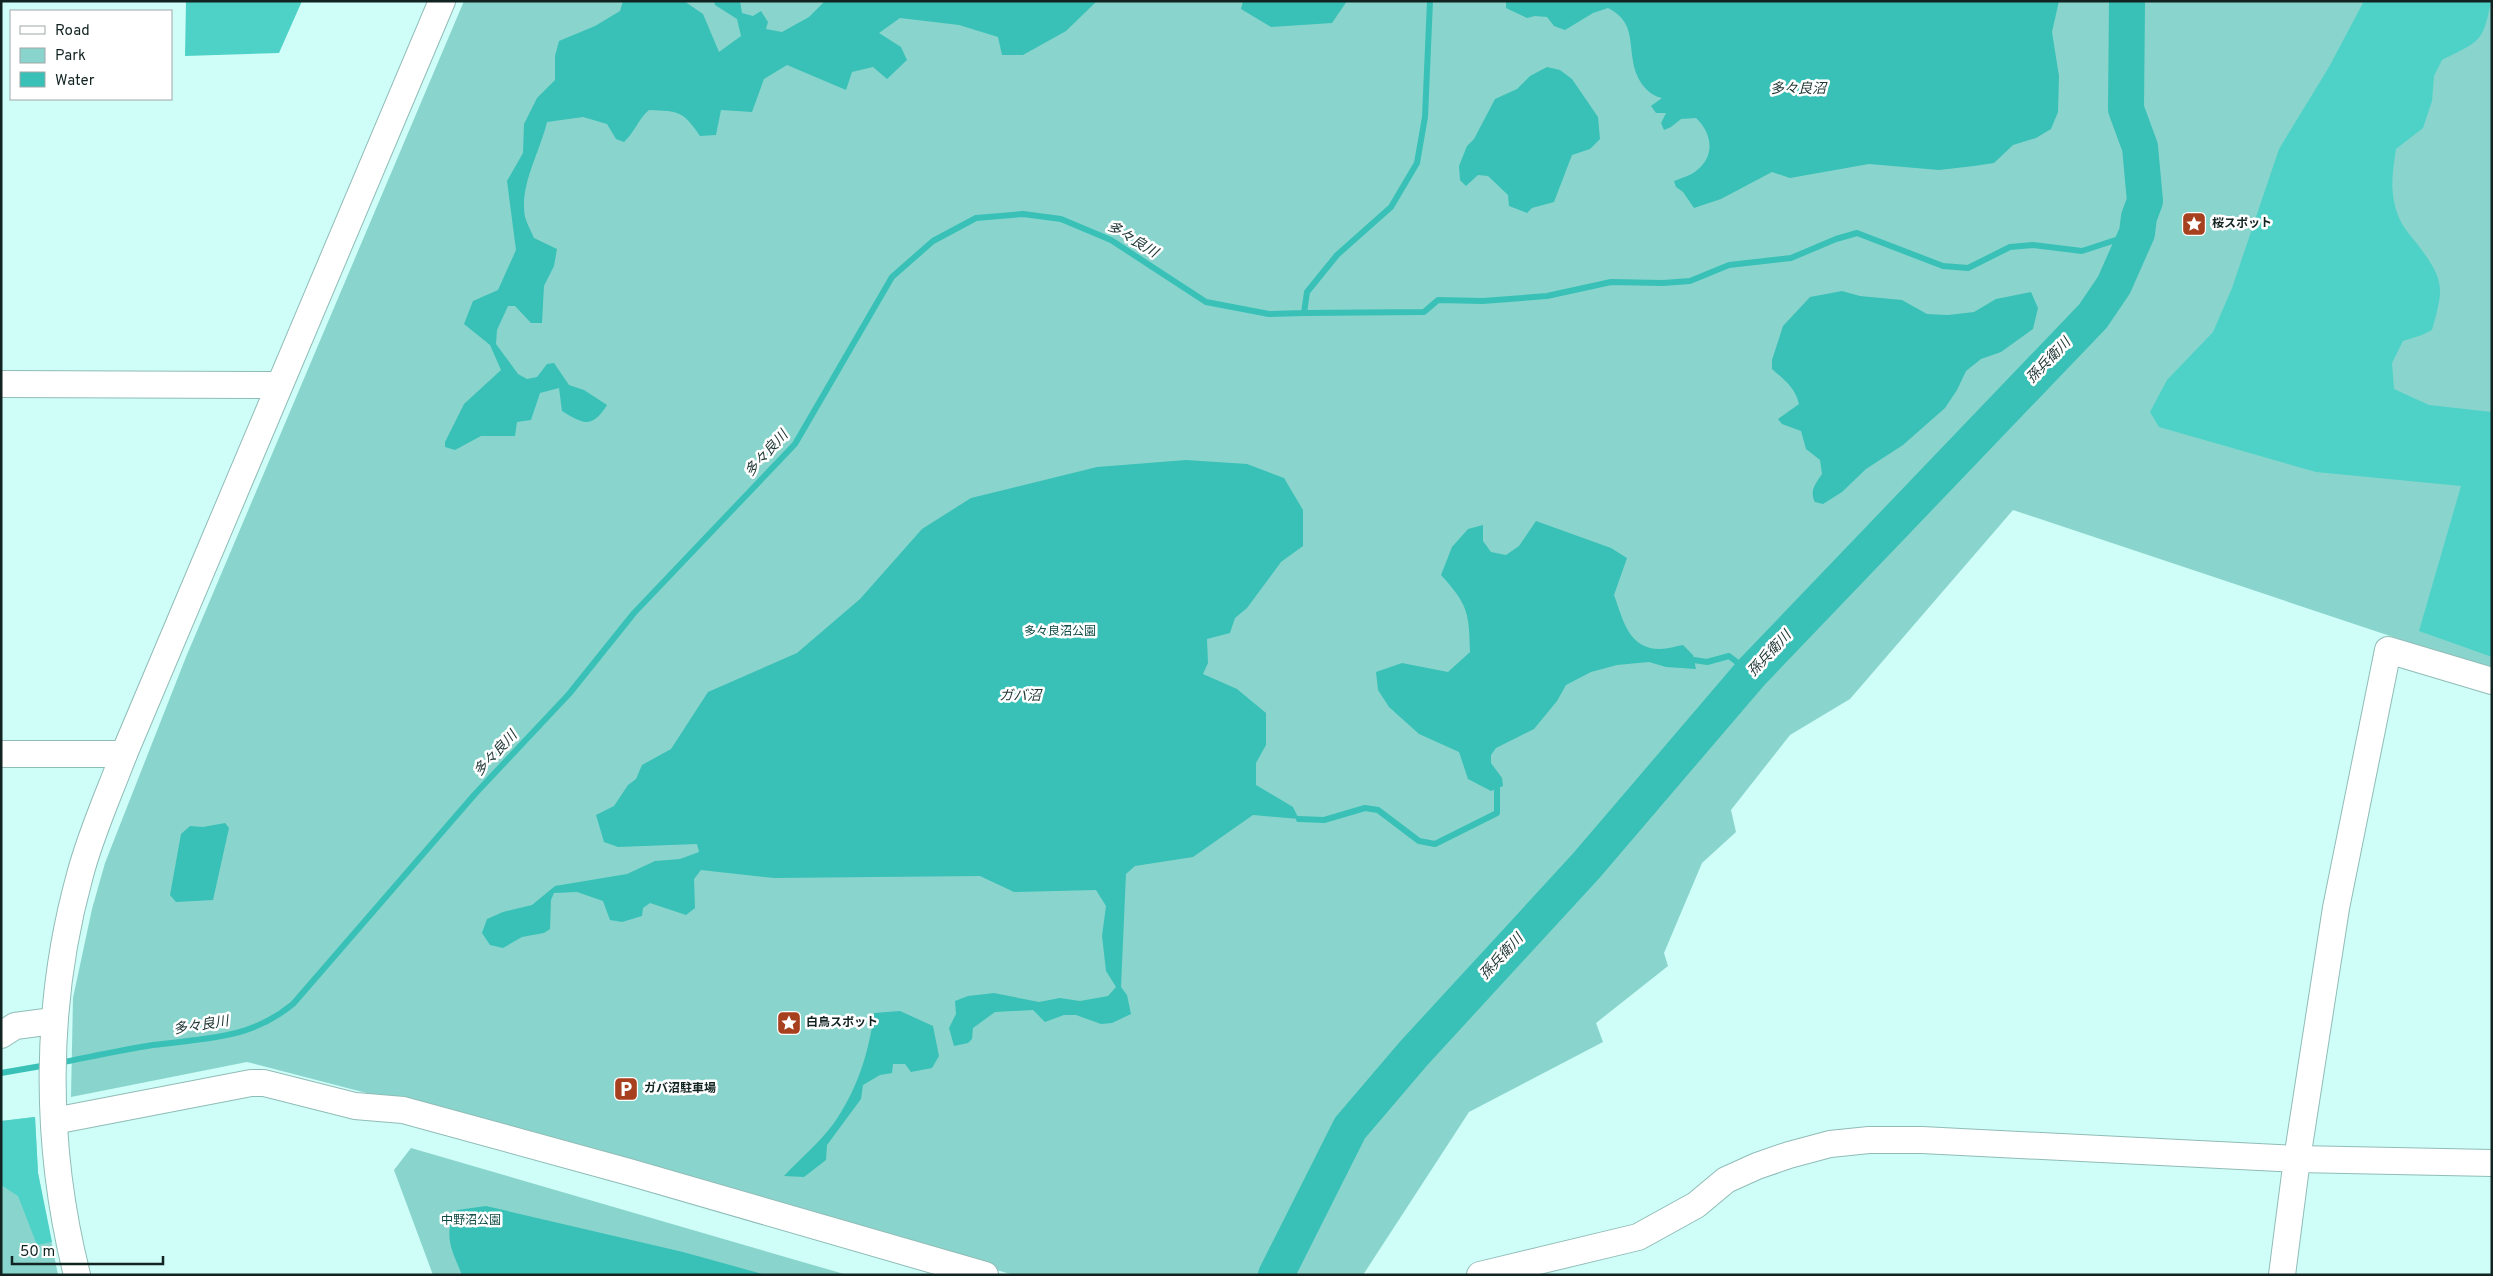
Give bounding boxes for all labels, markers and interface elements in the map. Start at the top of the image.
legend [10,10,172,100]
text: Road [55,22,90,41]
text: Park [55,47,86,66]
text: Water [55,72,95,91]
water label: 多々良沼 [1770,81,1828,98]
place icon: 桜スポット [2181,211,2207,237]
place label: 桜スポット [2212,216,2272,232]
water label: 多々良川 [1104,218,1162,263]
water label: 孫兵衛川 [2023,334,2076,387]
water label: 多々良川 [742,426,793,480]
park label: 多々良沼公園 [1024,624,1096,640]
water label: 孫兵衛川 [1745,626,1797,680]
water label: ガバ沼 [999,688,1043,705]
water label: 多々良川 [471,726,523,780]
water label: 孫兵衛川 [1477,929,1529,983]
place icon: 白鳥スポット [776,1010,802,1036]
water label: 多々良川 [172,1013,232,1039]
place label: 白鳥スポット [806,1015,878,1031]
parking icon: ガバ沼駐車場 [613,1076,639,1102]
place label: ガバ沼駐車場 [644,1081,716,1097]
park label: 中野沼公園 [441,1213,501,1229]
scale bar [12,1234,164,1266]
text: 50 m [20,1243,55,1262]

